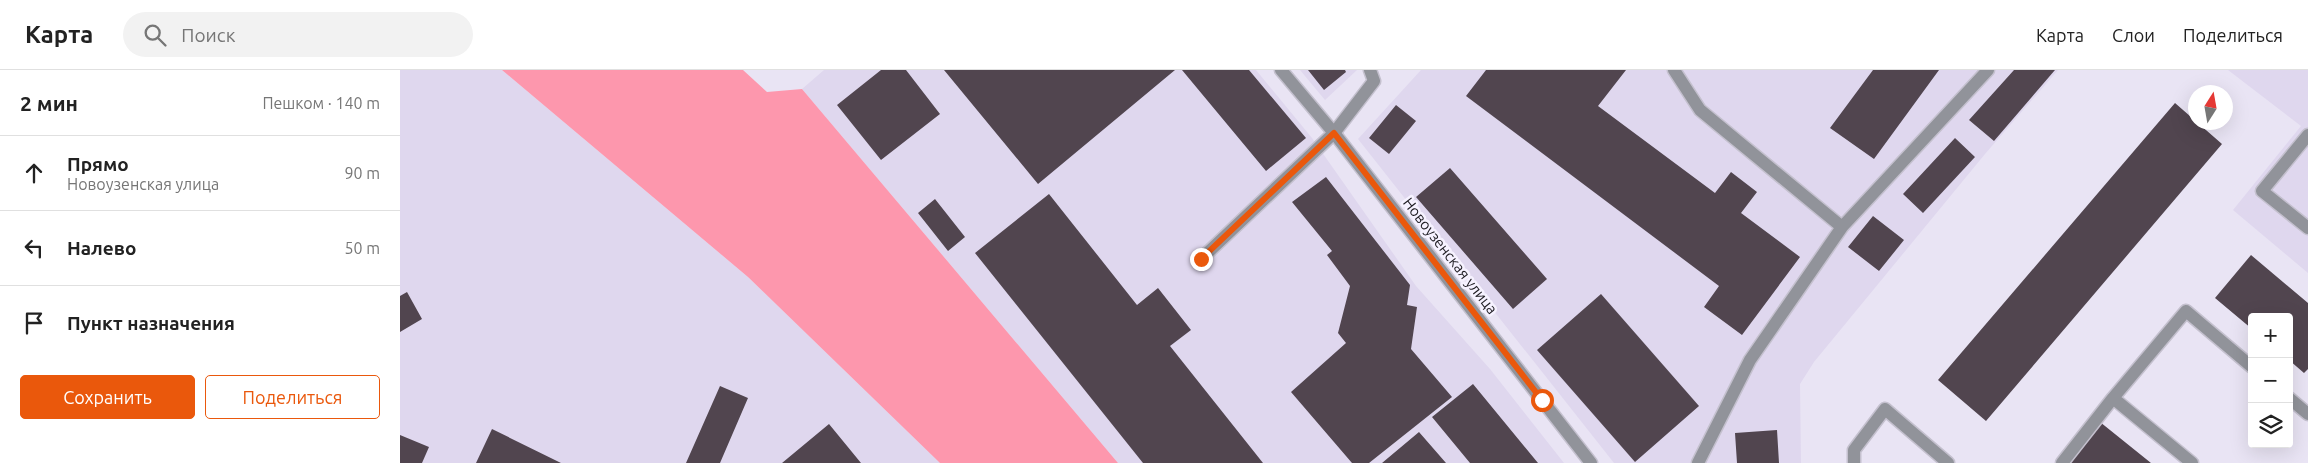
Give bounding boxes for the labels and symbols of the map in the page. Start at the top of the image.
north arrow [2188,85,2233,130]
street label: Новоузенская улица [1400,194,1501,317]
route end [1190,248,1213,271]
route start [1531,389,1554,412]

